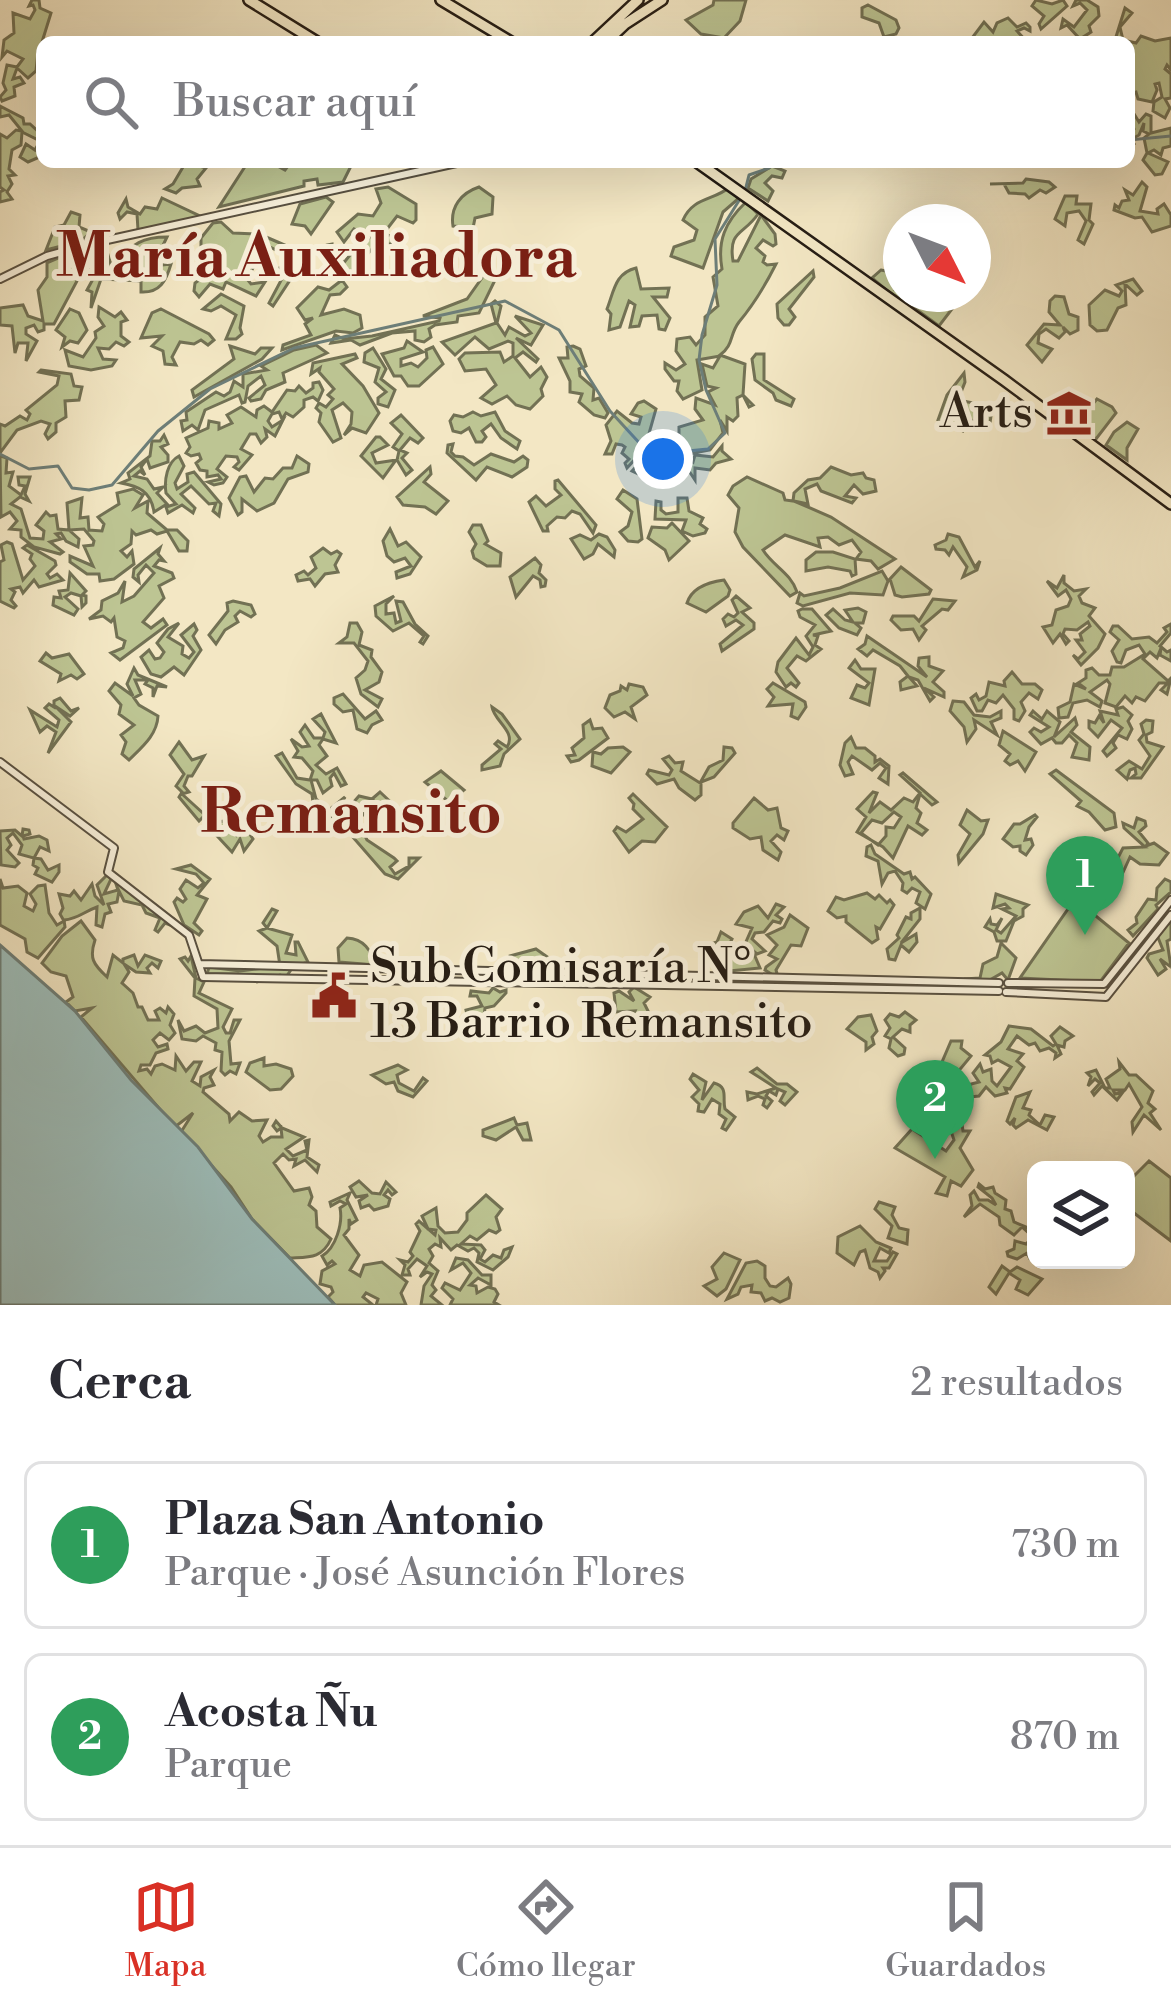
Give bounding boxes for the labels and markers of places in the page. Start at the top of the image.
place label: Arts [939,383,1033,443]
museum icon: Arts [1044,388,1094,438]
pin: 1 [1046,836,1124,935]
place label: Sub Comisaría N° 13 Barrio Remansito [370,938,813,1053]
public building icon: Sub Comisaría N° 13 Barrio Remansito [309,971,359,1021]
pin: 2 [896,1060,974,1159]

